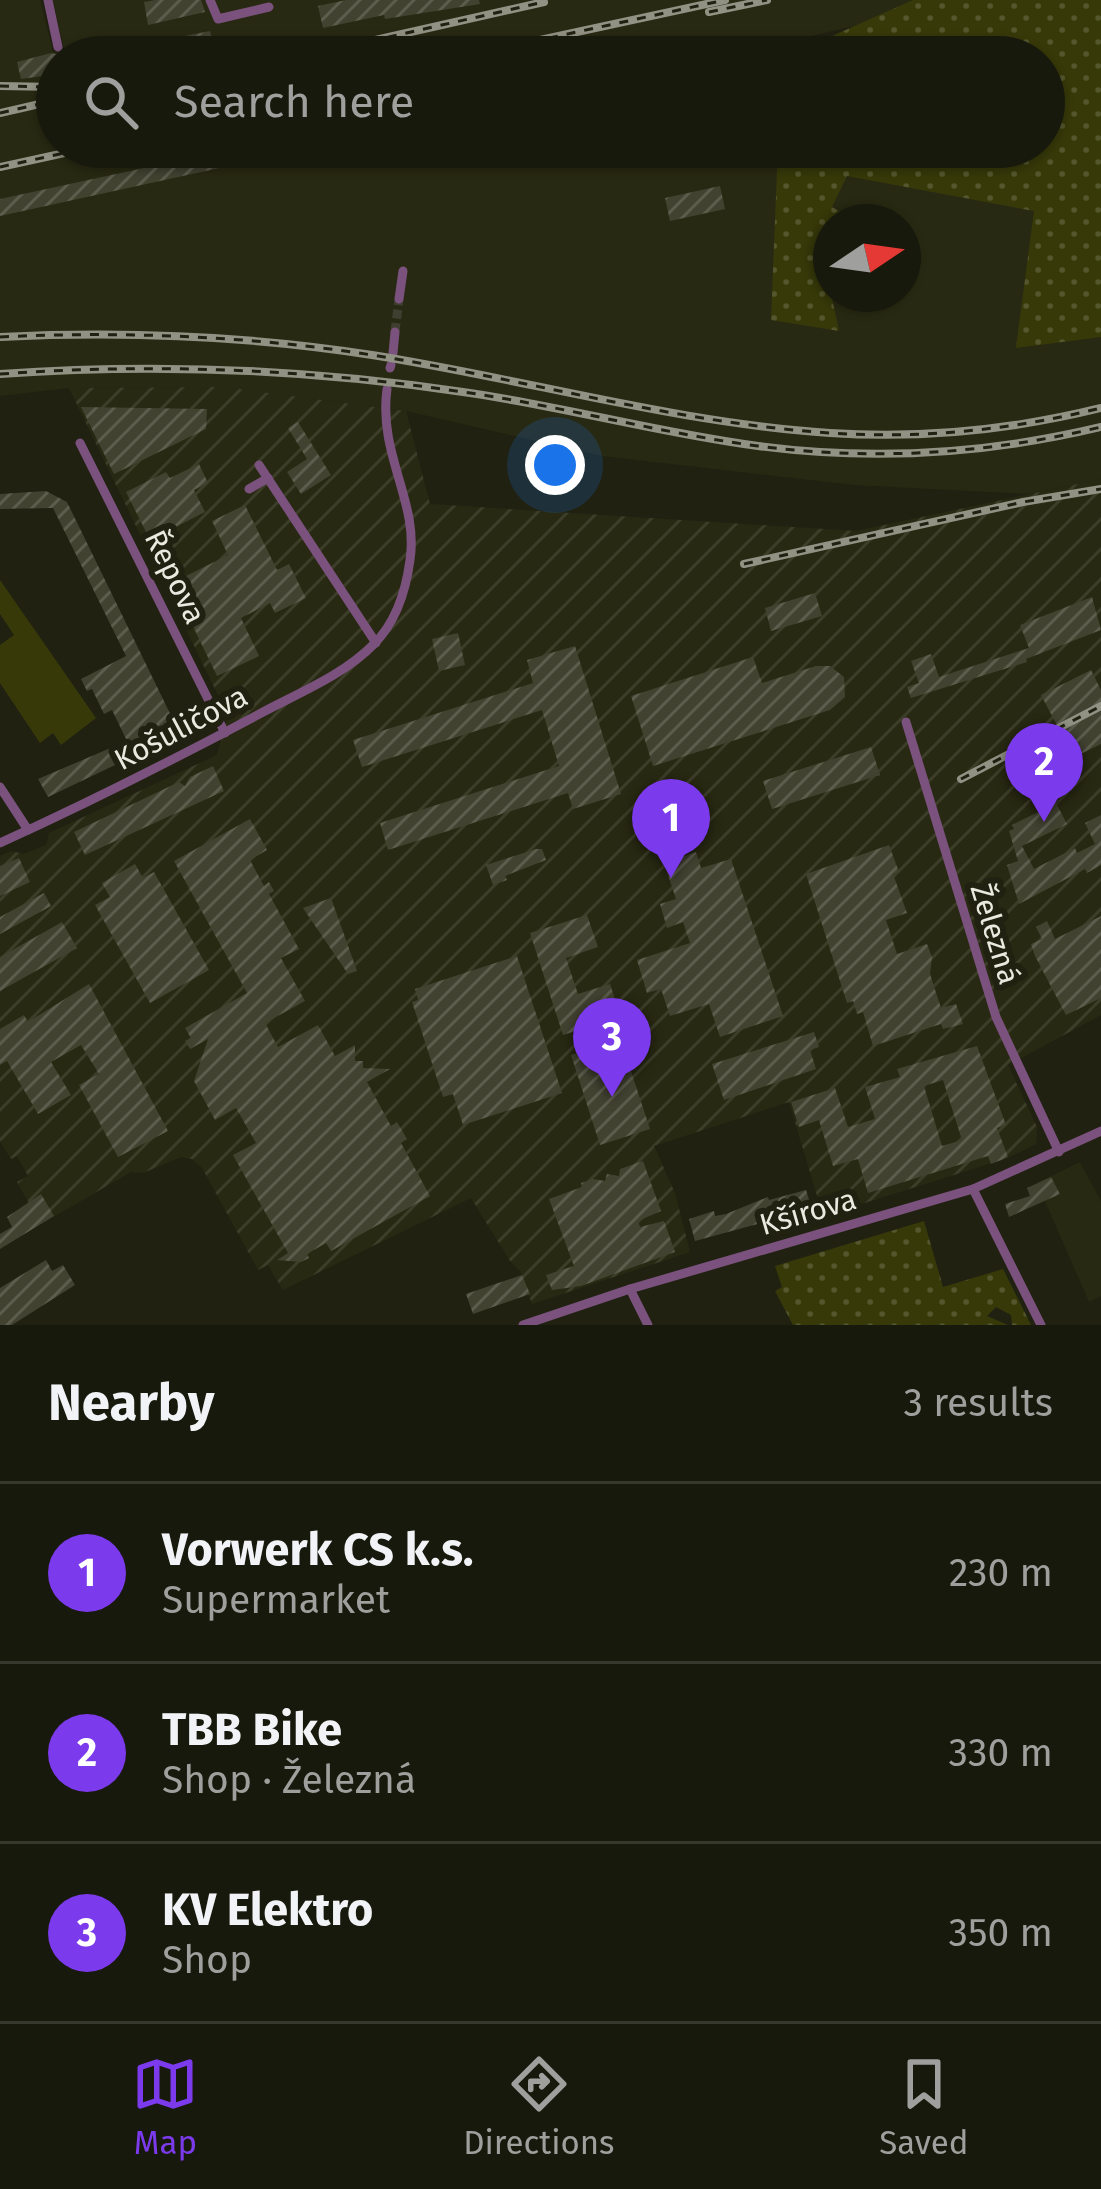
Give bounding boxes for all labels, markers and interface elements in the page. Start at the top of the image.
search box [36,36,1065,168]
icon: search [78,69,144,135]
text: Search here [174,75,414,129]
north arrow [813,204,921,312]
your location [525,435,585,495]
street label: Řepova [137,524,213,630]
street label: Košuličova [108,678,254,778]
pin: 2 [1005,723,1083,822]
pin: 1 [632,779,710,878]
street label: Železná [963,879,1027,989]
pin: 3 [573,998,651,1097]
street label: Kšírova [756,1181,860,1243]
text: Nearby [48,1372,214,1434]
text: 3 results [903,1380,1053,1426]
text: Vorwerk CS k.s. [162,1523,474,1577]
text: 1 [78,1550,96,1596]
text: 230 m [949,1550,1053,1596]
text: Supermarket [162,1577,390,1623]
text: TBB Bike [162,1703,342,1757]
text: 2 [77,1730,97,1776]
text: 330 m [949,1730,1053,1776]
text: Shop · Železná [162,1757,416,1803]
text: KV Elektro [162,1883,373,1937]
text: 3 [77,1910,97,1956]
text: 350 m [948,1910,1053,1956]
text: Shop [162,1937,252,1983]
tab: Map [132,2051,198,2163]
tab: Directions [463,2051,615,2163]
tab: Saved [879,2051,969,2163]

